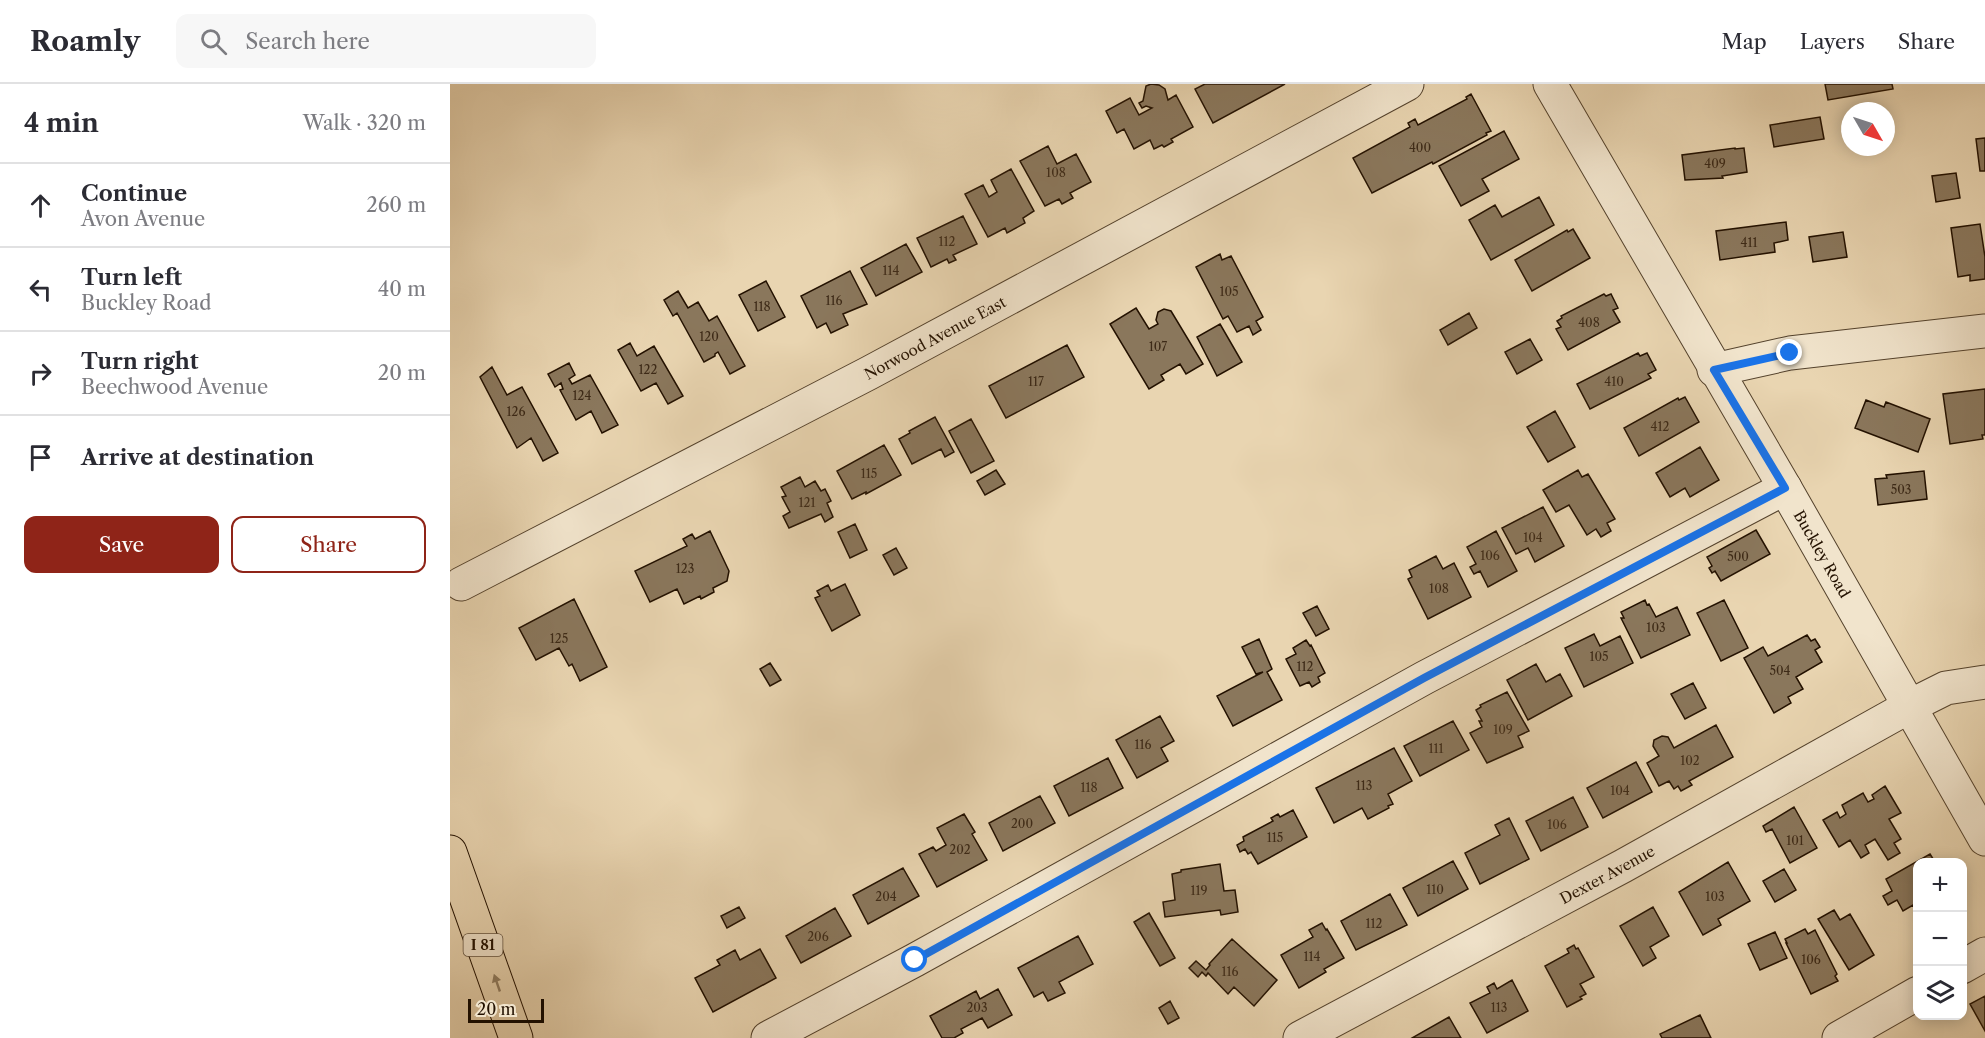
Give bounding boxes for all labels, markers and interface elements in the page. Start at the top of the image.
search box [176,14,596,68]
text: Roamly [30,24,140,58]
icon: search [197,25,230,58]
text: Search here [245,28,370,55]
text: Map [1722,29,1767,54]
text: Layers [1800,29,1865,54]
text: Share [1898,29,1955,54]
north arrow [1841,102,1895,156]
text: 4 min [24,107,99,139]
text: Walk · 320 m [303,111,426,135]
house number: 400 [1409,140,1431,155]
house number: 409 [1704,156,1726,171]
house number: 108 [1046,165,1066,180]
text: Continue [81,180,187,207]
icon: ahead [24,189,57,222]
text: 260 m [366,193,426,217]
text: Avon Avenue [81,207,205,231]
house number: 112 [939,234,956,249]
house number: 411 [1740,235,1758,250]
house number: 114 [882,263,900,278]
text: Turn left [81,264,182,291]
icon: left [24,273,57,306]
text: 40 m [378,277,426,301]
house number: 105 [1219,284,1239,299]
text: Buckley Road [81,291,211,315]
street label: Norwood Avenue East [861,292,1009,383]
house number: 116 [825,293,843,308]
house number: 118 [753,299,771,314]
house number: 408 [1578,315,1600,330]
house number: 120 [699,329,719,344]
house number: 107 [1149,339,1167,354]
route end [1776,339,1802,365]
text: Turn right [81,348,199,375]
icon: right [24,357,57,390]
text: 20 m [378,361,426,385]
house number: 122 [639,362,658,377]
house number: 117 [1028,374,1044,389]
house number: 410 [1604,374,1624,389]
text: Beechwood Avenue [81,375,268,399]
house number: 124 [573,388,592,403]
house number: 126 [507,404,525,419]
house number: 412 [1651,419,1670,434]
icon: arrive [24,441,57,474]
text: Arrive at destination [81,444,314,471]
house number: 115 [861,466,877,481]
house number: 503 [1891,482,1911,497]
house number: 121 [799,495,816,510]
street label: Buckley Road [1790,506,1855,601]
button: Save [24,516,219,573]
button: Share [231,516,426,573]
house number: 104 [1523,530,1543,545]
house number: 106 [1480,548,1500,563]
house number: 500 [1727,549,1749,564]
house number: 123 [676,561,694,576]
house number: 108 [1429,581,1449,596]
house number: 103 [1646,620,1666,635]
house number: 125 [550,631,568,646]
house number: 105 [1589,649,1609,664]
house number: 112 [1297,659,1314,674]
house number: 504 [1769,663,1791,678]
house number: 109 [1493,722,1513,737]
house number: 116 [1134,737,1152,752]
house number: 111 [1428,741,1444,756]
house number: 102 [1680,753,1700,768]
house number: 113 [1356,778,1372,793]
house number: 118 [1080,780,1098,795]
house number: 104 [1610,783,1630,798]
house number: 200 [1011,816,1033,831]
house number: 106 [1547,817,1567,832]
house number: 115 [1267,830,1283,845]
house number: 101 [1786,833,1804,848]
street label: Dexter Avenue [1556,841,1658,908]
house number: 202 [949,842,971,857]
map controls [1913,858,1967,1020]
button: + [1913,858,1967,912]
house number: 110 [1426,882,1444,897]
house number: 119 [1190,883,1208,898]
house number: 204 [875,889,897,904]
house number: 103 [1705,889,1725,904]
button: − [1913,912,1967,966]
house number: 112 [1366,916,1383,931]
house number: 206 [807,929,829,944]
road number: I 81 [464,934,502,956]
route start [901,946,927,972]
house number: 114 [1303,949,1321,964]
house number: 106 [1801,952,1821,967]
house number: 116 [1221,964,1239,979]
button: layers [1913,966,1967,1020]
one-way arrow [491,974,501,992]
scale bar [468,996,544,1024]
text: 20 m [477,999,516,1019]
house number: 203 [966,1000,988,1015]
house number: 113 [1491,1000,1507,1015]

